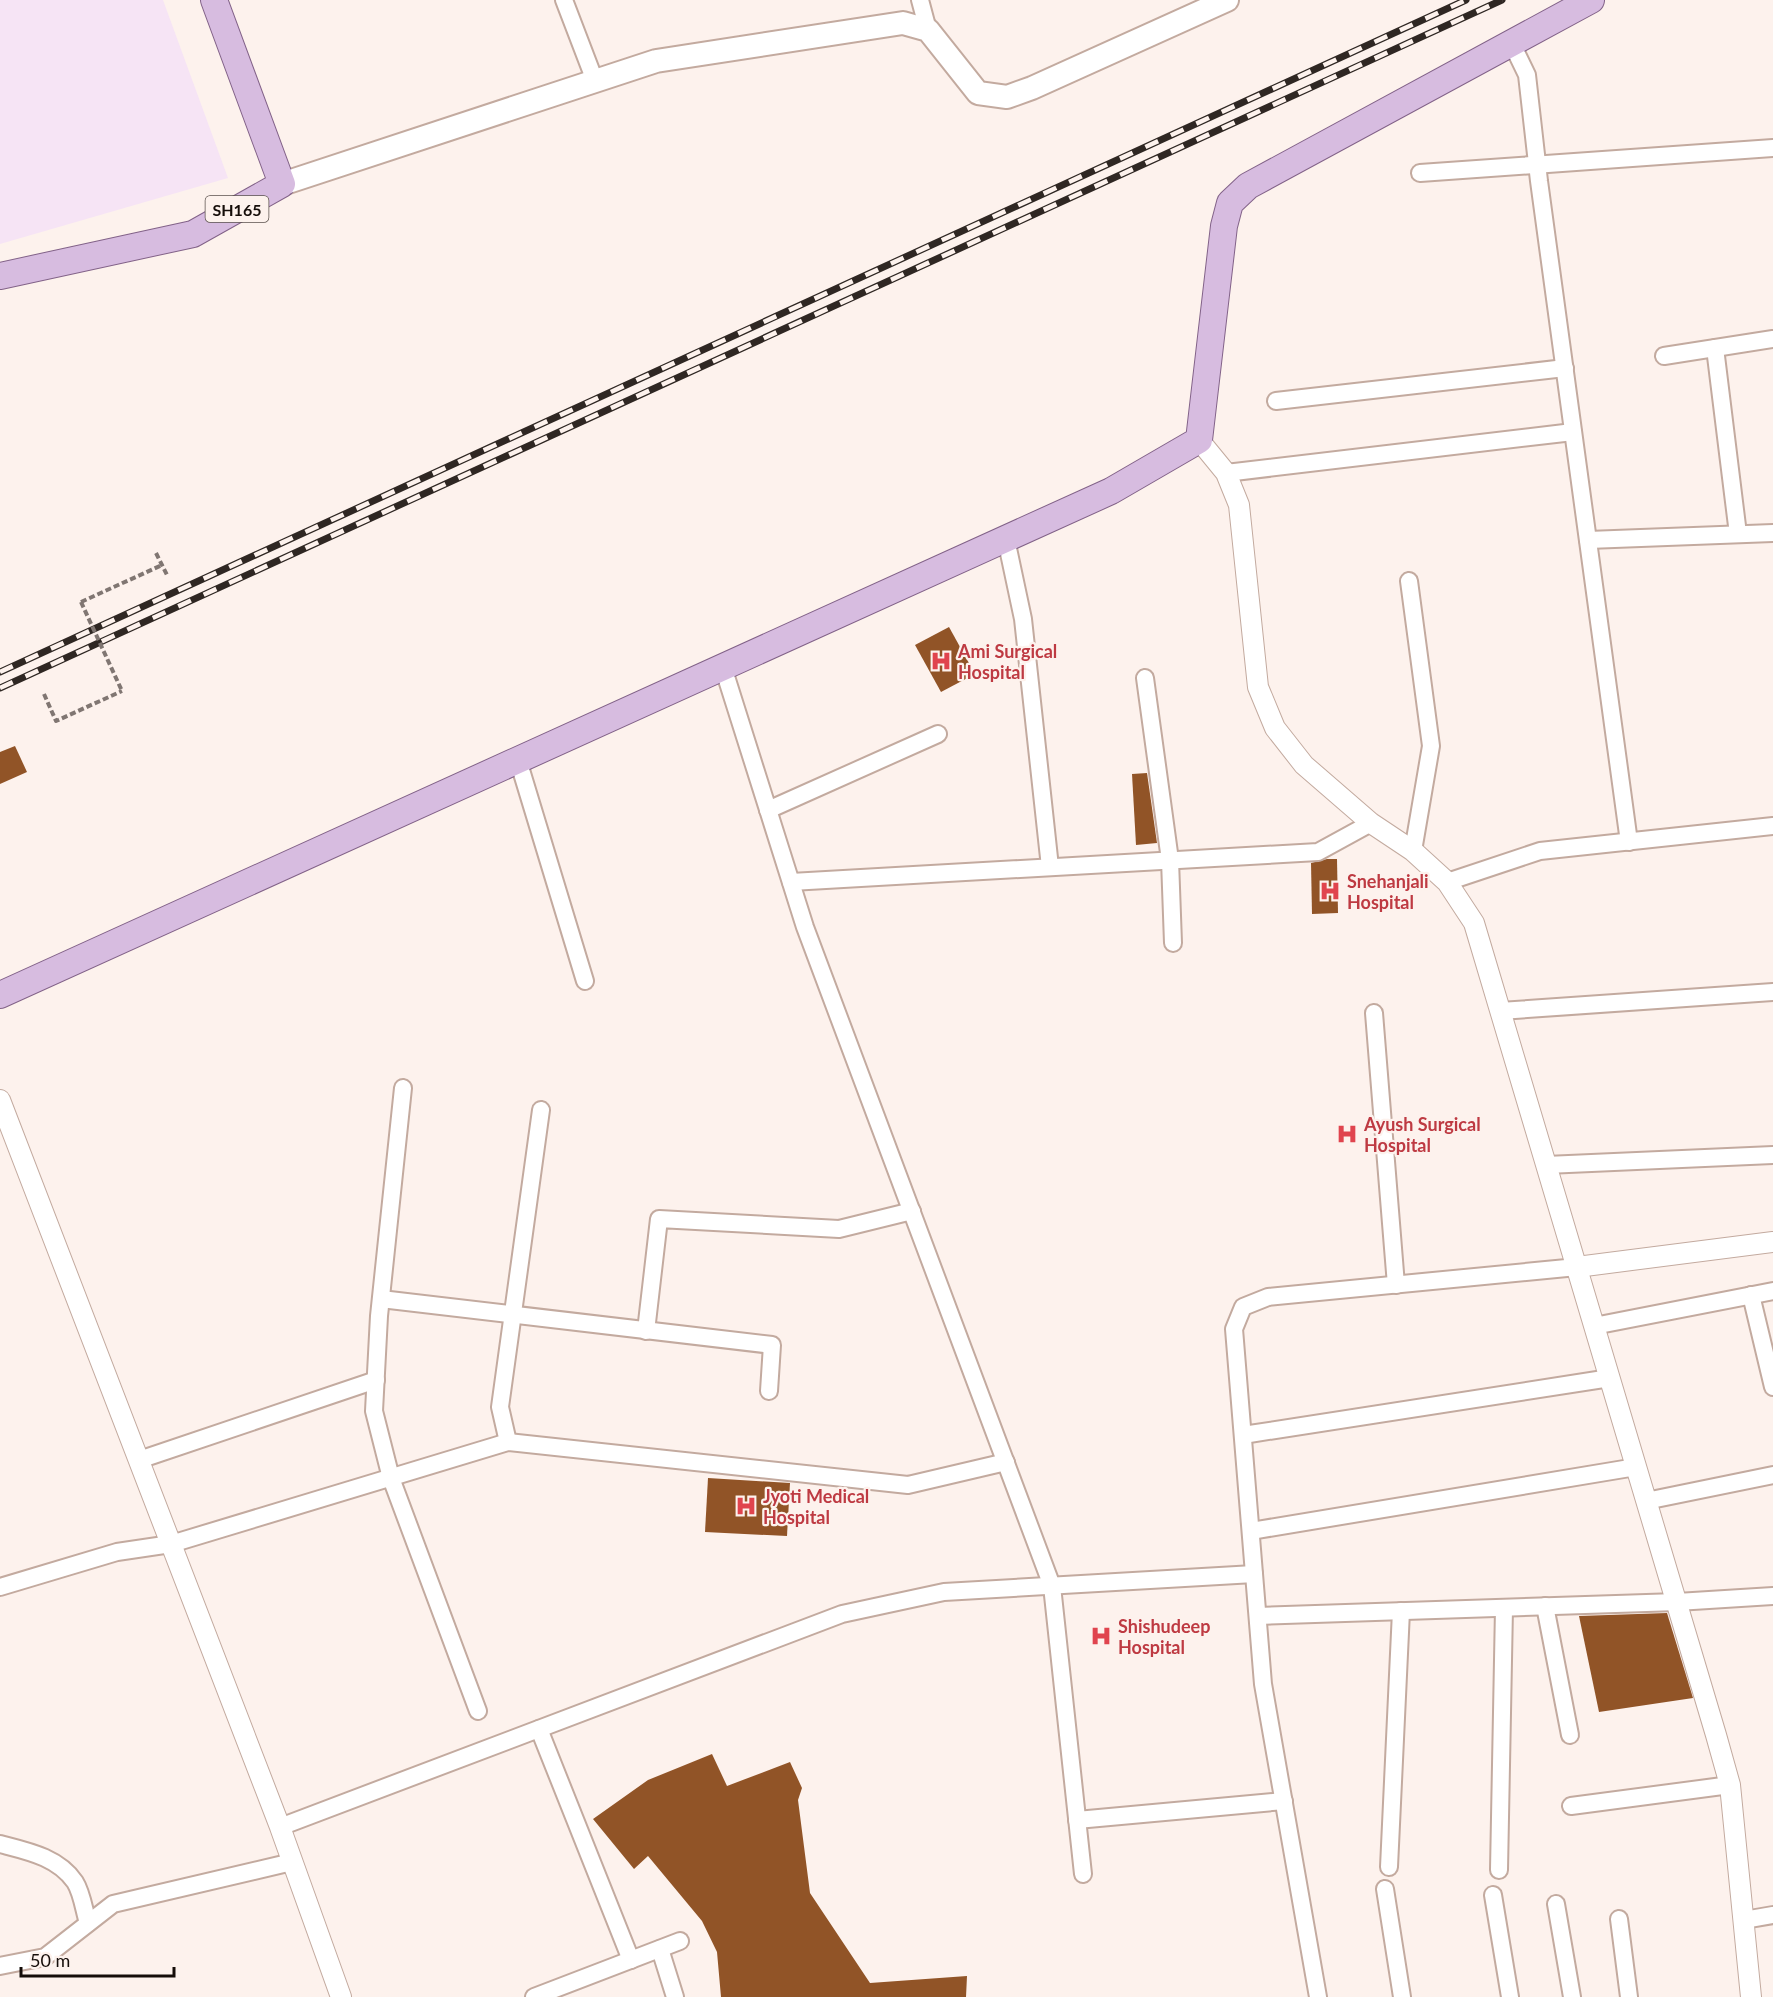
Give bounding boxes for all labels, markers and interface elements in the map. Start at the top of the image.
road number: SH165 [206,196,268,222]
place label: Ami Surgical Hospital [957,640,1057,683]
hospital icon: Ami Surgical Hospital [929,649,953,673]
place label: Snehanjali Hospital [1347,870,1429,913]
hospital icon: Snehanjali Hospital [1318,879,1342,903]
place label: Ayush Surgical Hospital [1363,1113,1481,1156]
hospital icon: Ayush Surgical Hospital [1335,1122,1359,1146]
place label: Jyoti Medical Hospital [763,1485,869,1528]
hospital icon: Jyoti Medical Hospital [734,1494,758,1518]
place label: Shishudeep Hospital [1118,1615,1210,1658]
hospital icon: Shishudeep Hospital [1089,1624,1113,1648]
scale bar [21,1940,174,1978]
text: 50 m [30,1949,70,1971]

